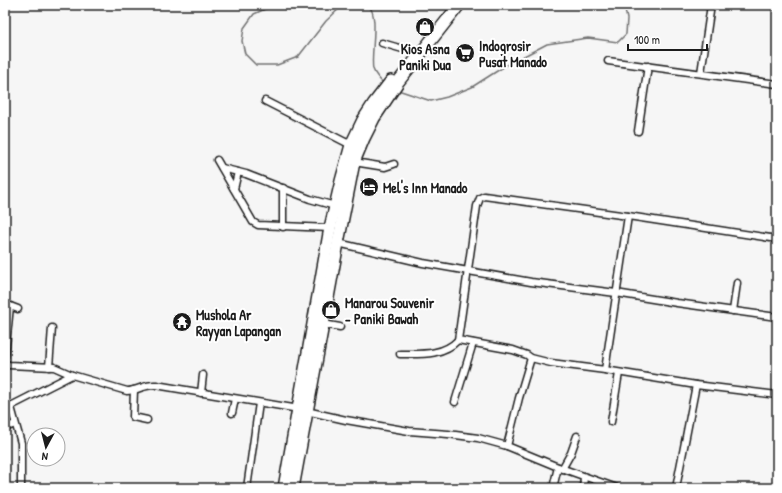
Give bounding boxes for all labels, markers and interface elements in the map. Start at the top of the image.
shop icon: Kios Asna Paniki Dua [414,16,436,38]
scale bar [628,26,707,52]
text: 100 m [634,31,660,48]
place label: Indogrosir Pusat Manado [479,36,547,71]
place label: Kios Asna Paniki Dua [399,39,451,74]
supermarket icon: Indogrosir Pusat Manado [454,42,476,64]
hotel icon: Mel's Inn Manado [358,176,380,198]
place label: Mel's Inn Manado [383,178,468,197]
place label: Manarou Souvenir - Paniki Bawah [345,293,435,328]
shop icon: Manarou Souvenir - Paniki Bawah [320,299,342,321]
place label: Mushola Ar Rayyan Lapangan [196,305,281,342]
temple icon: Mushola Ar Rayyan Lapangan [171,311,193,333]
north arrow [26,427,66,467]
text: N [41,450,49,464]

